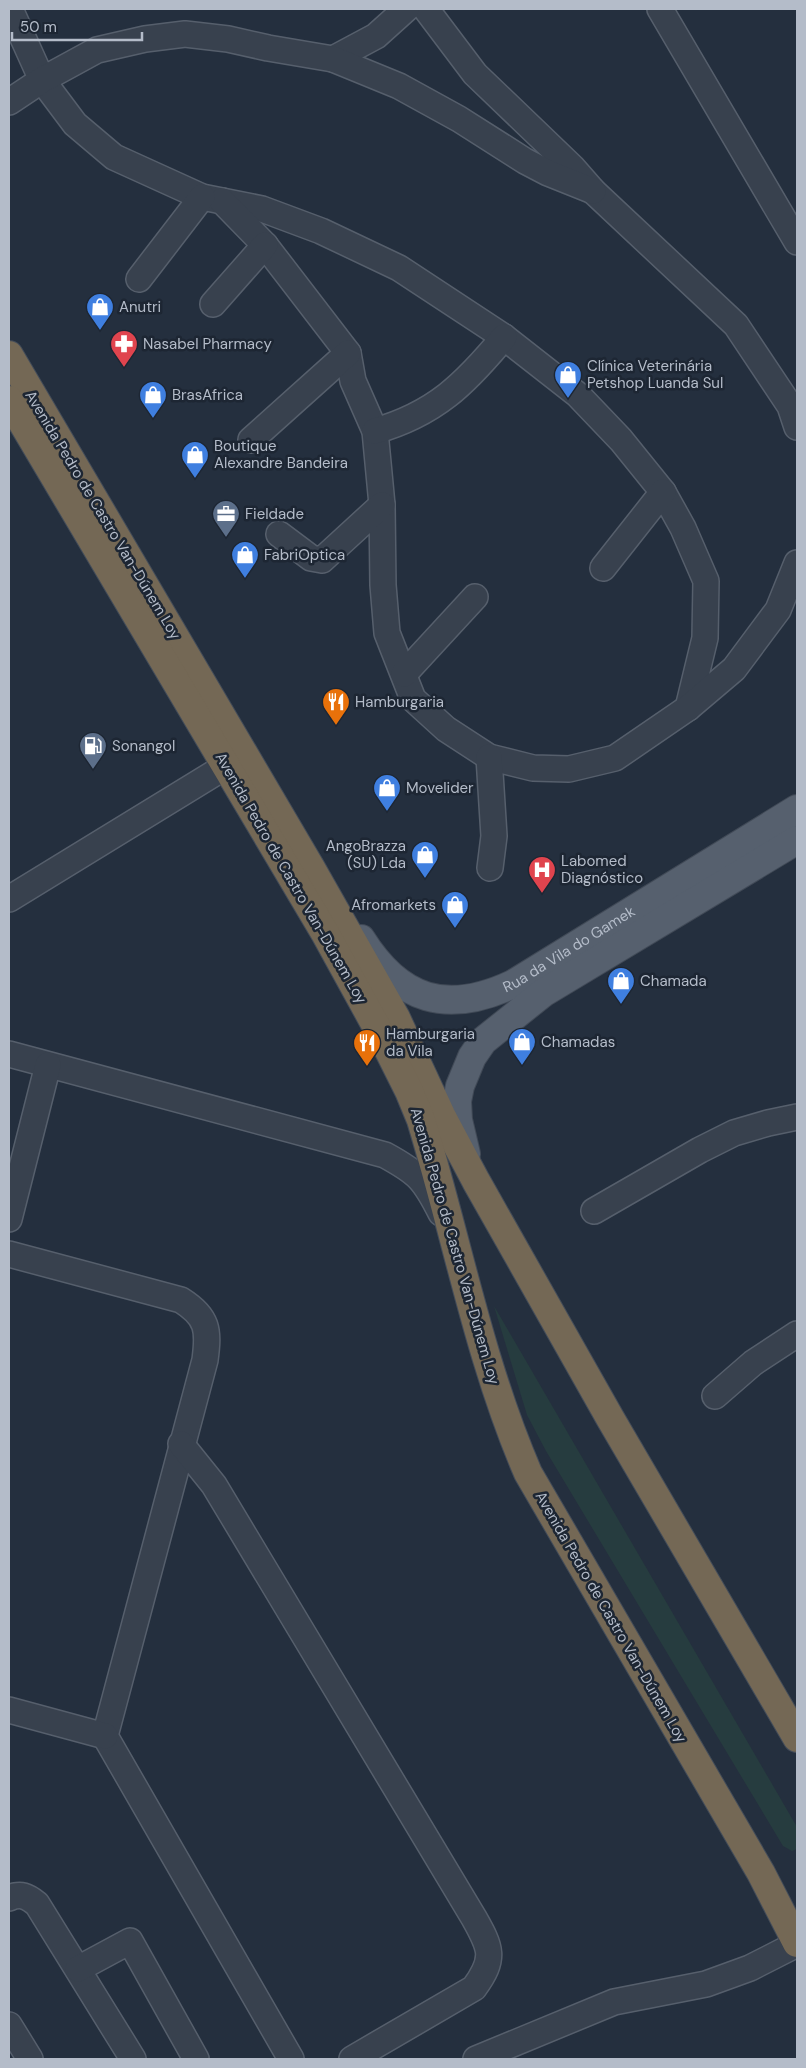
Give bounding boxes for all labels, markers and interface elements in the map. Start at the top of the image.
scale bar [12,10,142,42]
text: 50 m [20,17,57,37]
shop icon: Anutri [85,292,115,331]
place label: Anutri [119,297,161,317]
pharmacy icon: Nasabel Pharmacy [109,329,139,368]
place label: Nasabel Pharmacy [143,334,273,354]
place label: Clínica Veterinária Petshop Luanda Sul [587,356,723,393]
shop icon: Clínica Veterinária Petshop Luanda Sul [553,360,583,399]
shop icon: BrasAfrica [138,380,168,419]
place label: BrasAfrica [172,385,243,405]
street label: Avenida Pedro de Castro Van-Dúnem Loy [20,387,186,644]
place label: Boutique Alexandre Bandeira [214,436,348,473]
shop icon: Boutique Alexandre Bandeira [180,440,210,479]
office icon: Fieldade [211,499,241,538]
place label: Fieldade [245,504,304,524]
shop icon: FabriOptica [230,540,260,579]
place label: FabriOptica [264,545,345,565]
restaurant icon: Hamburgaria [321,687,351,726]
place label: Hamburgaria [355,692,444,712]
fuel station icon: Sonangol [78,731,108,770]
place label: Sonangol [112,736,175,756]
street label: Avenida Pedro de Castro Van-Dúnem Loy [211,749,372,1008]
shop icon: Movelider [372,773,402,812]
place label: Movelider [406,778,474,798]
place label: AngoBrazza (SU) Lda [326,836,406,873]
shop icon: AngoBrazza (SU) Lda [410,840,440,879]
place label: Labomed Diagnóstico [561,851,643,888]
hospital icon: Labomed Diagnóstico [527,855,557,894]
shop icon: Afromarkets [440,890,470,929]
place label: Afromarkets [351,895,436,915]
street label: Rua da Vila do Gamek [500,901,639,997]
shop icon: Chamada [606,966,636,1005]
place label: Chamada [640,971,707,991]
place label: Hamburgaria da Vila [386,1024,475,1061]
shop icon: Chamadas [507,1027,537,1066]
restaurant icon: Hamburgaria da Vila [352,1028,382,1067]
place label: Chamadas [541,1032,615,1052]
street label: Avenida Pedro de Castro Van-Dúnem Loy [406,1105,504,1387]
street label: Avenida Pedro de Castro Van-Dúnem Loy [531,1488,692,1747]

